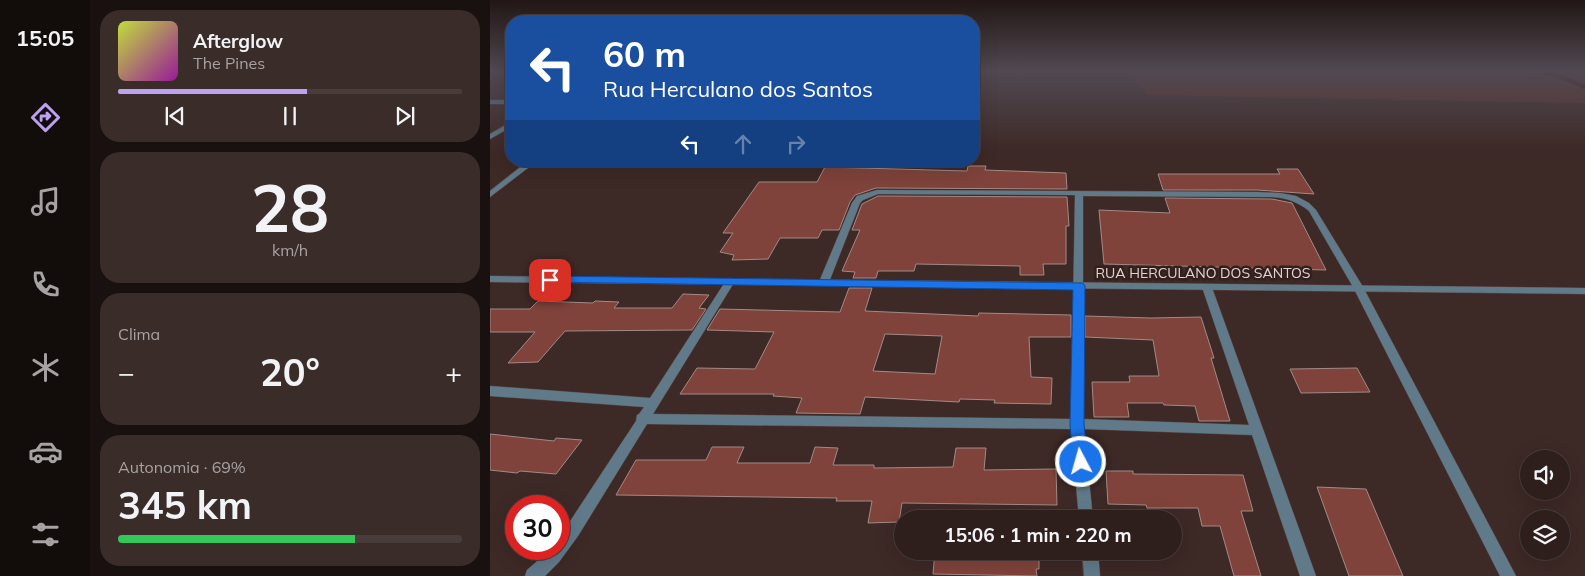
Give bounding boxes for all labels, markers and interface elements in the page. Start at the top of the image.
text: 15:05 [16,24,74,52]
text: Afterglow [193,29,283,53]
text: 60 m [603,32,686,76]
icon: left [520,35,585,100]
text: The Pines [193,53,265,73]
text: Rua Herculano dos Santos [603,75,873,103]
icon: directions [28,100,63,135]
icon: previous [161,102,189,130]
icon: pause [276,102,304,130]
icon: next [391,102,419,130]
icon: left [676,130,704,158]
icon: ahead [729,130,757,158]
icon: right [782,130,810,158]
text: 28 [251,167,329,248]
icon: music [28,184,63,219]
text: km/h [272,240,308,260]
pin [529,259,571,301]
street label: RUA HERCULANO DOS SANTOS [1095,264,1311,282]
icon: arrive [536,266,564,294]
icon: phone [28,267,63,302]
text: Clima [118,324,160,344]
text: 20° [260,348,320,396]
icon: climate [28,350,63,385]
text: − [118,355,135,390]
text: + [445,355,462,390]
icon: car [28,434,63,469]
position arrow [1054,435,1106,487]
map controls [1520,450,1570,560]
button: sound [1520,450,1570,500]
text: Autonomia · 69% [118,457,246,477]
text: 345 km [118,481,252,529]
speed limit sign: 30 [505,495,570,560]
button: layers [1520,510,1570,560]
icon: filters [28,517,63,552]
text: 15:06 · 1 min · 220 m [944,523,1132,547]

